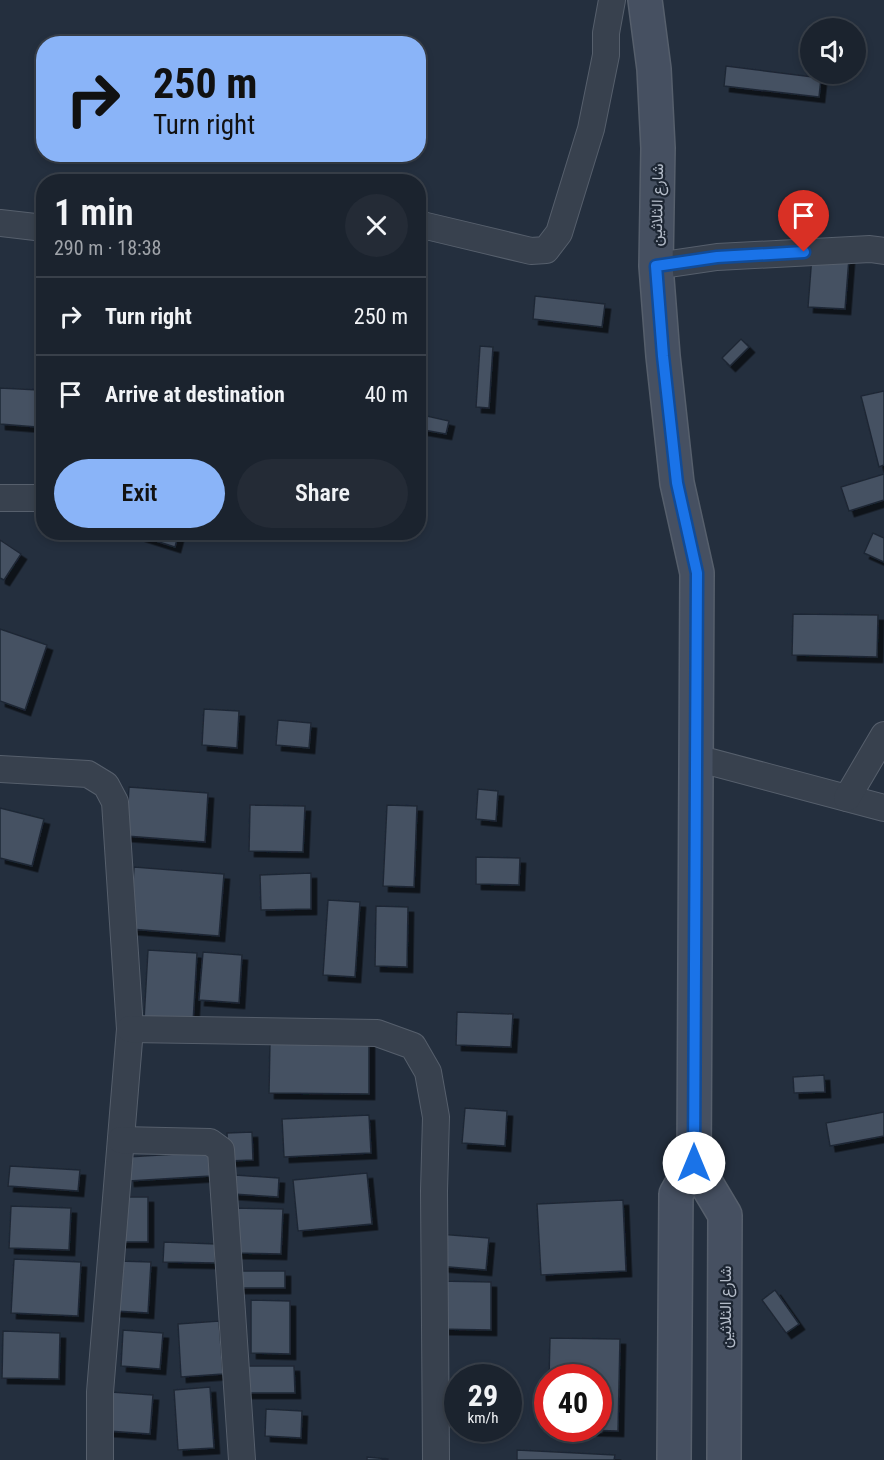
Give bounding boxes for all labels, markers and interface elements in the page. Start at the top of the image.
map controls [800,18,866,84]
button: sound [800,18,866,84]
text: 250 m [153,59,258,108]
icon: right [54,60,132,138]
text: Turn right [153,109,255,141]
street label: شارع الثلاثين [647,163,669,247]
pin [778,190,829,252]
text: 1 min [54,192,134,234]
button: close [345,194,408,257]
icon: arrive [787,199,820,232]
text: 290 m · 18:38 [54,236,161,260]
icon: right [54,300,87,333]
text: Turn right [105,304,192,329]
text: 250 m [354,304,408,329]
icon: arrive [54,378,87,411]
text: Arrive at destination [105,382,285,407]
text: 40 m [365,382,408,407]
button: Exit [54,459,225,528]
button: Share [237,459,408,528]
position arrow [662,1131,726,1195]
street label: شارع الثلاثين [716,1266,737,1348]
speed limit sign: 40 [534,1364,612,1442]
text: 29 [468,1378,498,1413]
text: km/h [468,1409,498,1427]

